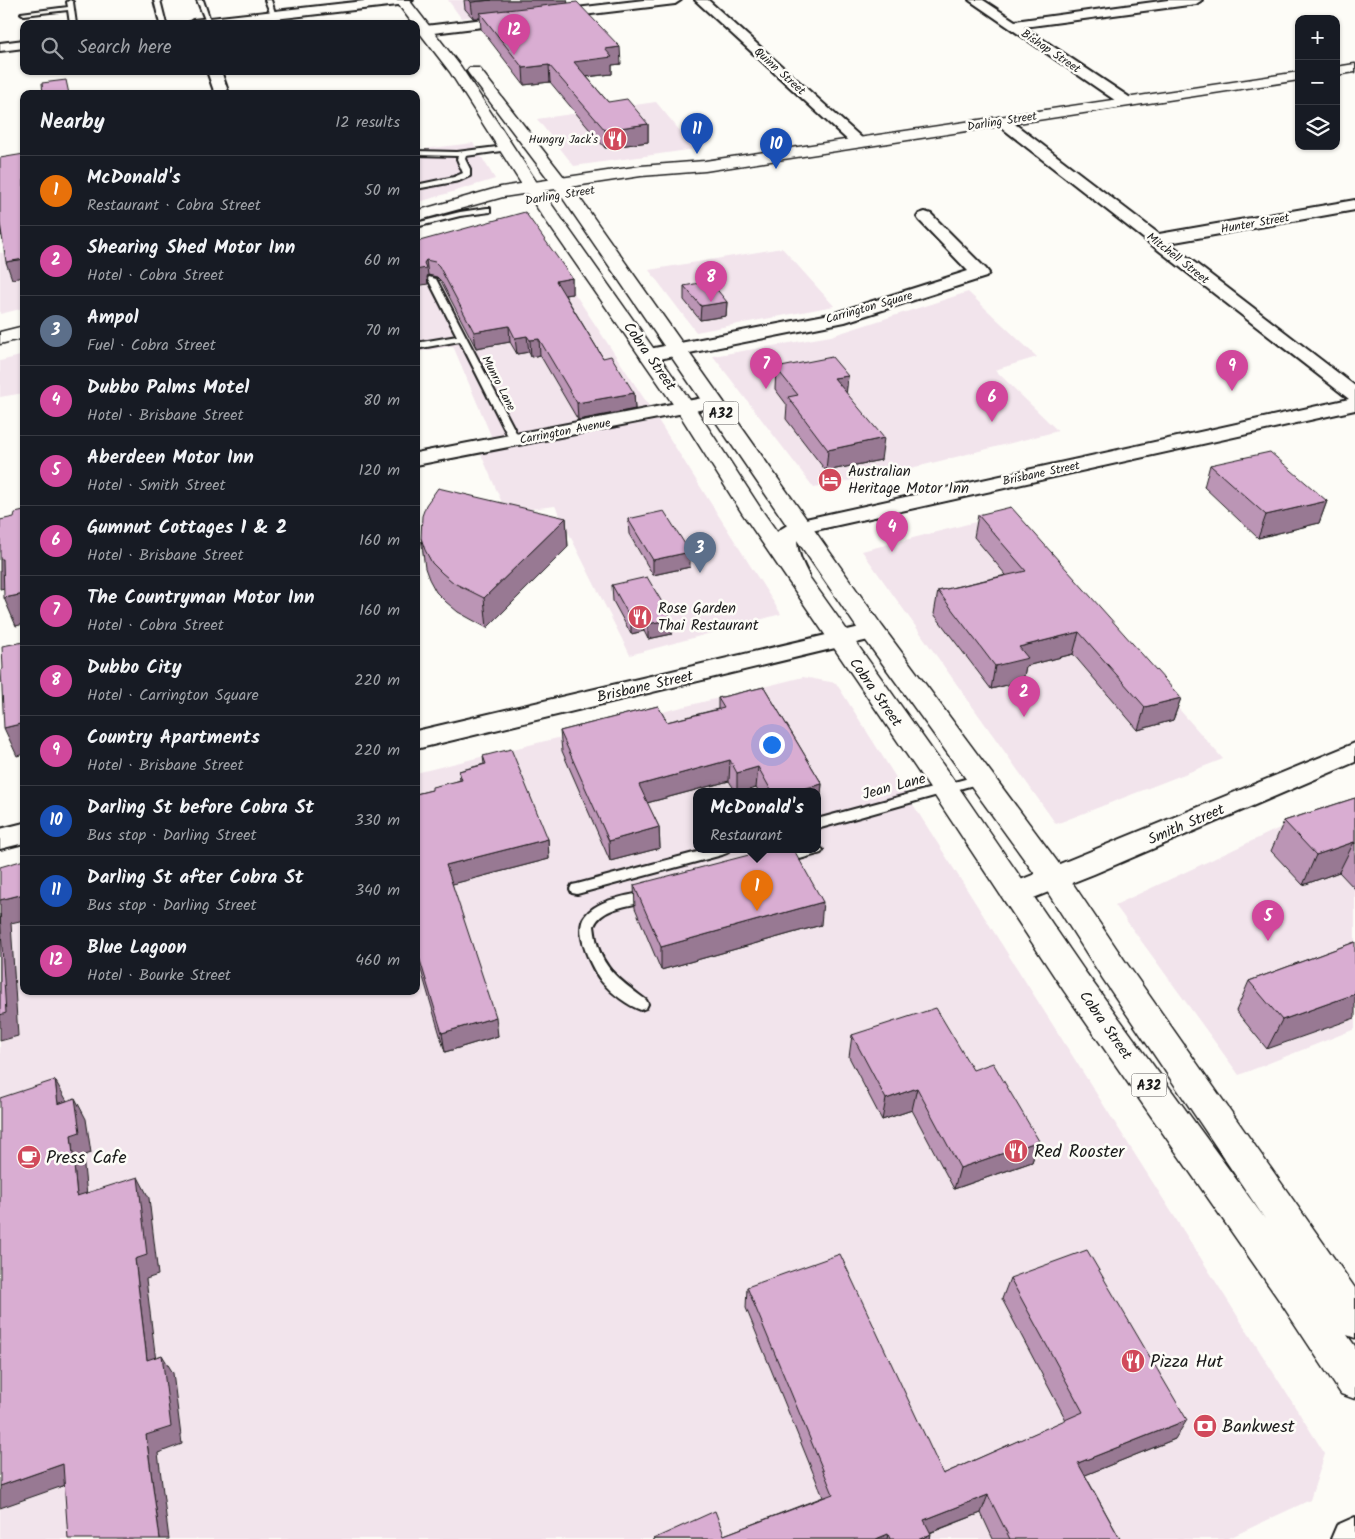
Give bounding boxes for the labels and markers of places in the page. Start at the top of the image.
pin: 12 [498,14,530,55]
pin: 11 [681,113,713,154]
restaurant icon: Hungry Jack's [602,126,628,152]
pin: 10 [760,128,792,169]
place label: Hungry Jack's [529,130,598,149]
pin: 8 [695,261,727,302]
pin: 7 [750,348,782,389]
pin: 9 [1216,350,1248,391]
pin: 6 [976,381,1008,422]
place label: Australian Heritage Motor Inn [848,460,969,501]
hotel icon: Australian Heritage Motor Inn [817,467,843,493]
pin: 4 [876,511,908,552]
pin: 3 [684,532,716,573]
place label: Rose Garden Thai Restaurant [658,597,759,638]
restaurant icon: Rose Garden Thai Restaurant [627,604,653,630]
pin: 2 [1008,676,1040,717]
pin: 1 [741,870,773,911]
pin: 5 [1252,900,1284,941]
restaurant icon: Red Rooster [1003,1138,1029,1164]
place label: Red Rooster [1034,1138,1125,1167]
cafe icon: Press Cafe [16,1144,42,1170]
place label: Press Cafe [46,1144,126,1173]
restaurant icon: Pizza Hut [1120,1348,1146,1374]
place label: Pizza Hut [1150,1348,1224,1377]
bank icon: Bankwest [1192,1413,1218,1439]
place label: Bankwest [1222,1413,1296,1442]

